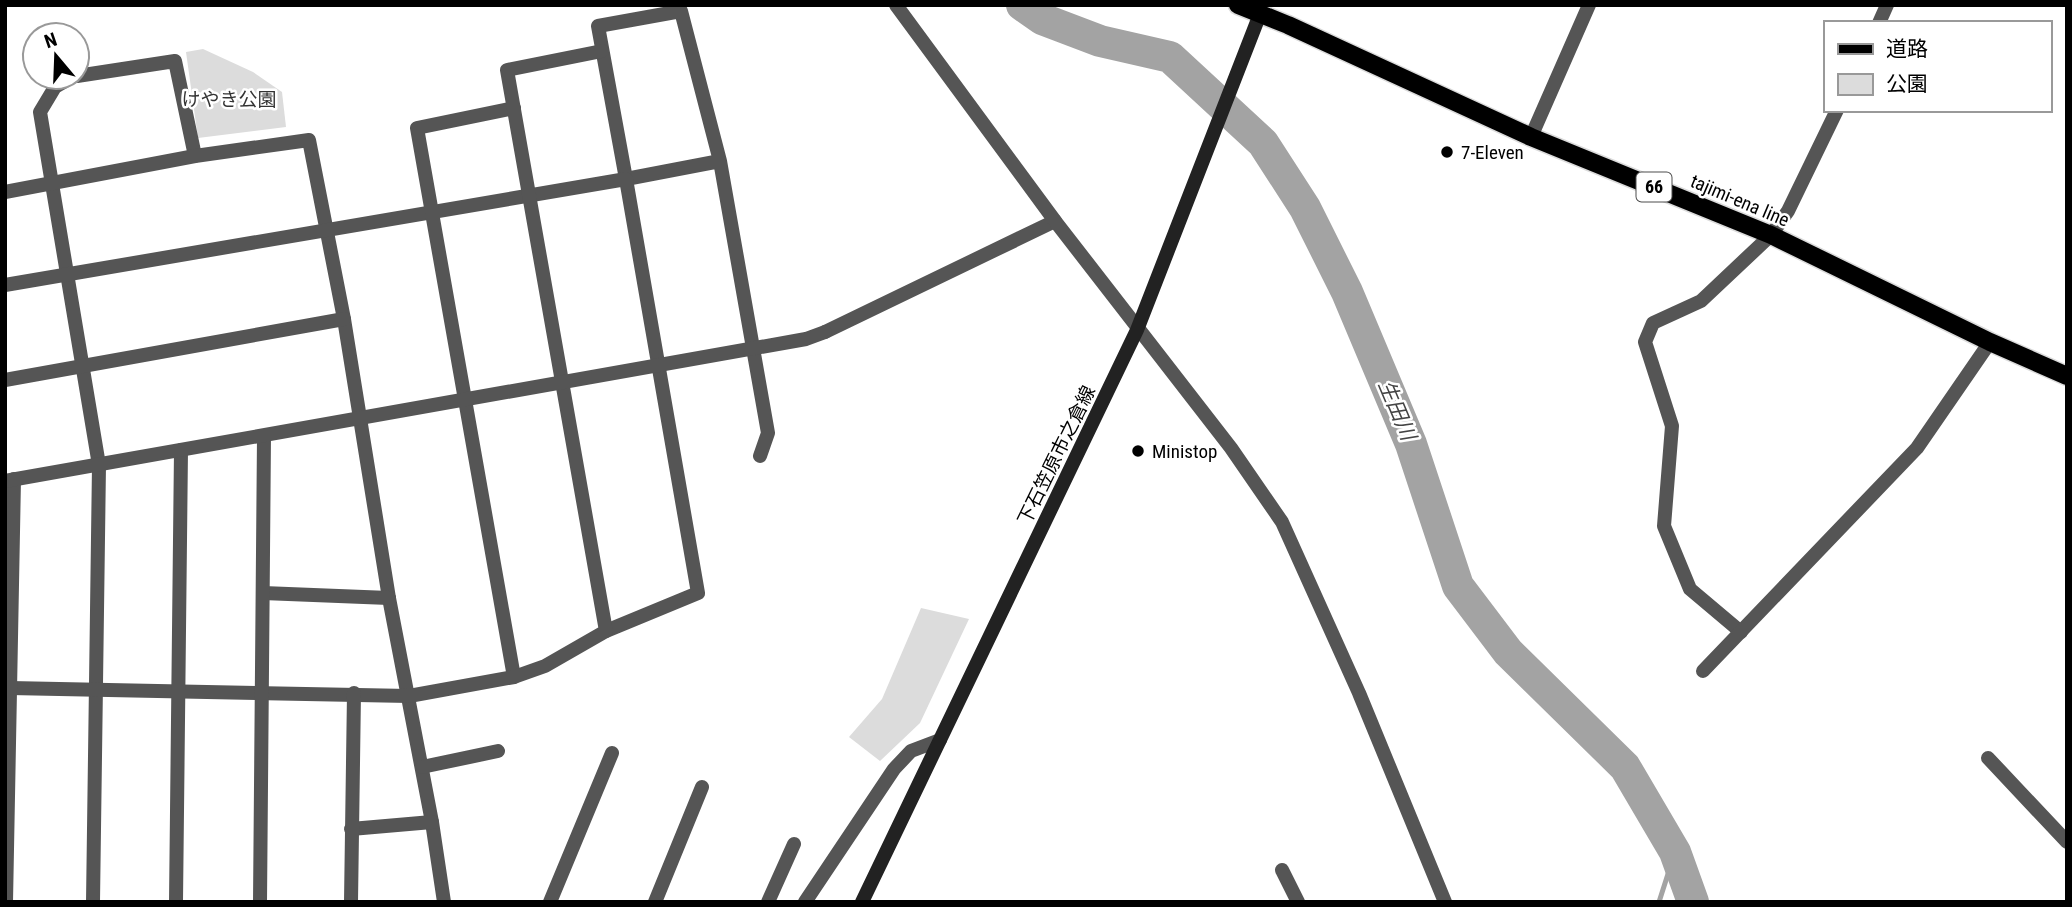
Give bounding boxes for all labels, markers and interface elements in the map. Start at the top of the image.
north arrow [21,21,91,91]
legend [1824,21,2051,112]
text: N [41,28,60,53]
text: 道路 [1886,37,1928,61]
text: 公園 [1886,72,1928,96]
park label: けやき公園 [181,88,277,111]
place label: 7-Eleven [1461,141,1524,164]
marker: 7-Eleven [1439,144,1455,160]
street label: tajimi-ena line [1687,169,1793,232]
road number: 66 [1636,172,1672,202]
water label: 生田川 [1374,376,1421,446]
street label: 下石笠原市之倉線 [1013,382,1100,529]
place label: Ministop [1152,440,1217,463]
marker: Ministop [1130,443,1146,459]

